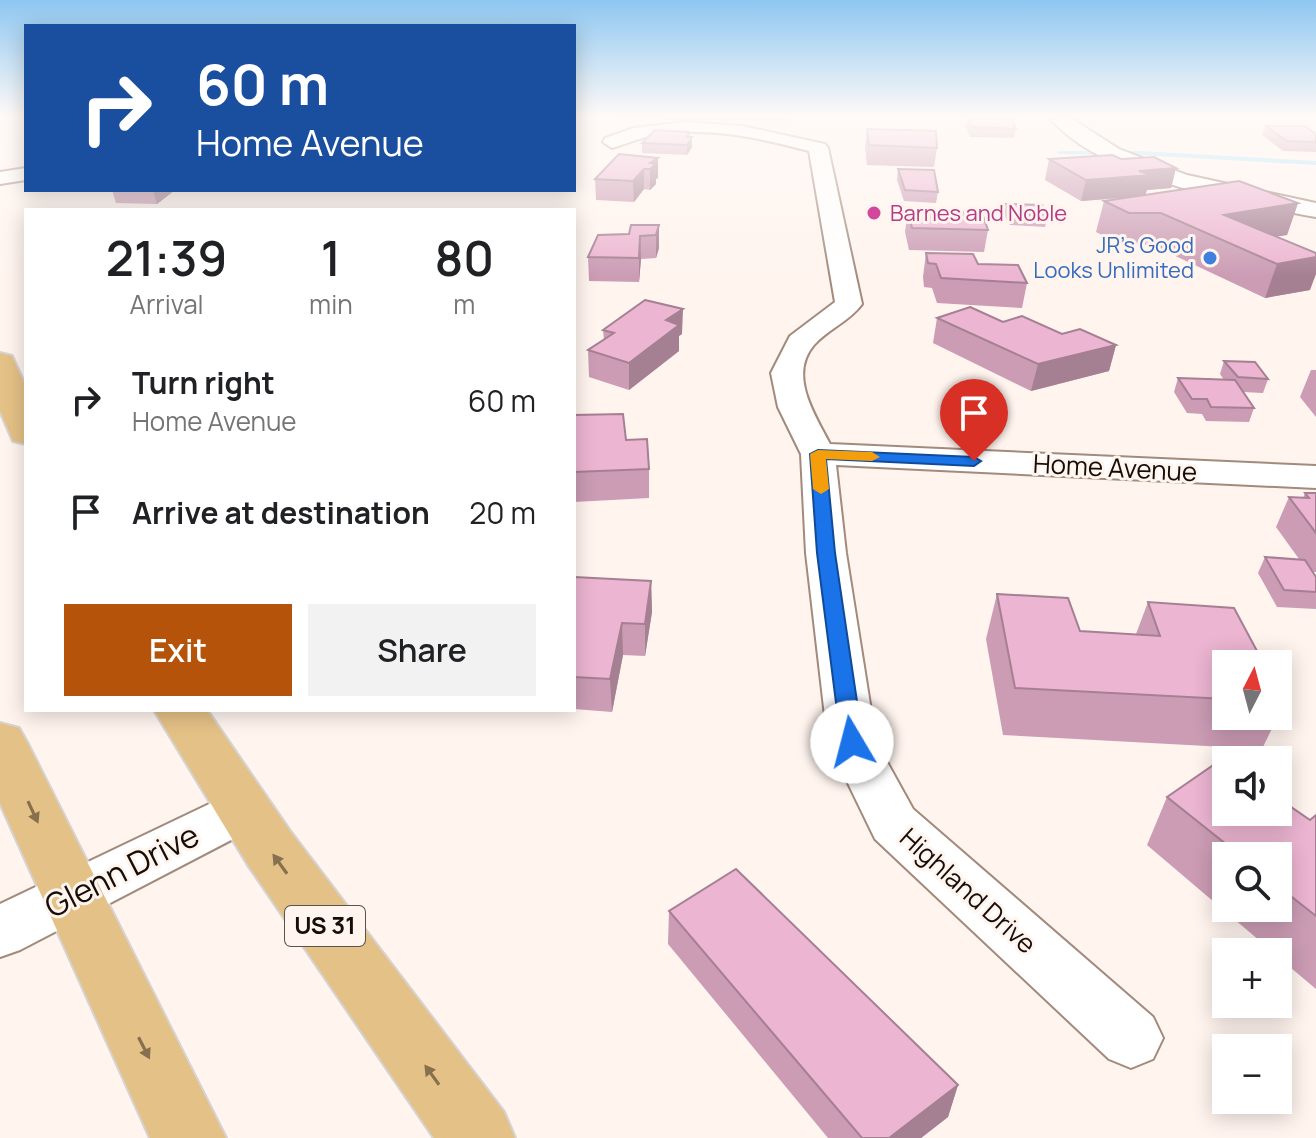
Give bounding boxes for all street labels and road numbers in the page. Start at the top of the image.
street label: Home Avenue [1032,445,1198,489]
street label: Glenn Drive [37,812,206,928]
street label: Highland Drive [893,819,1045,961]
road number: US 31 [285,906,365,946]

